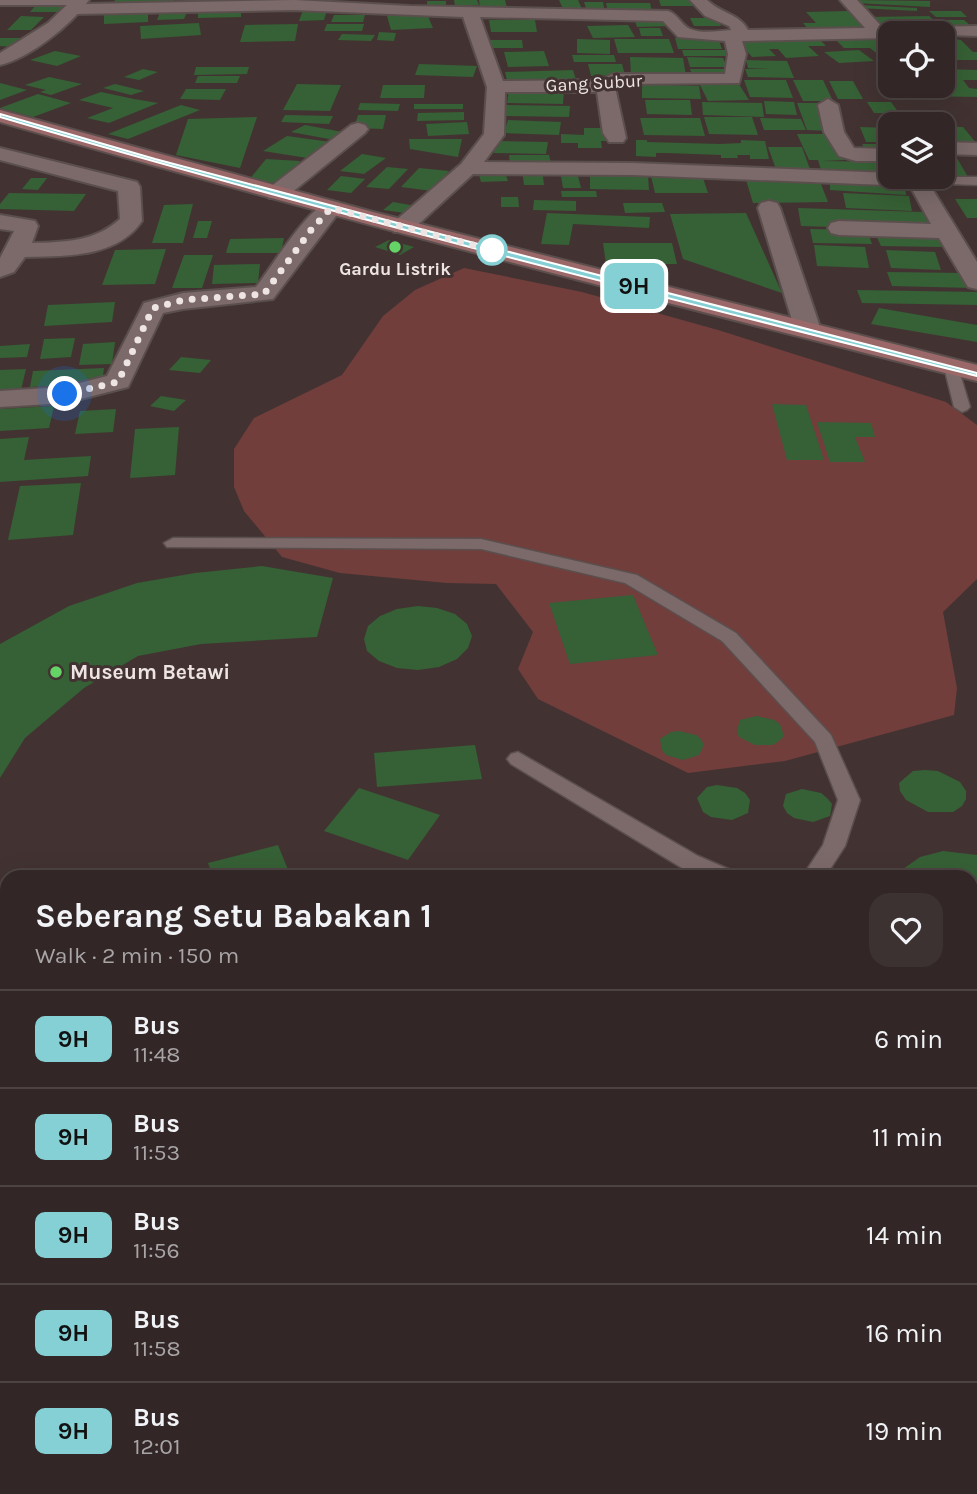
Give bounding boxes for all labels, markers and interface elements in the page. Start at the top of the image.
map controls [878,21,955,189]
button: locate [878,21,955,98]
street label: Gang Subur [545,69,643,97]
button: layers [878,112,955,189]
unlabelled marker [477,235,507,265]
marker: Gardu Listrik [387,239,403,255]
place label: Gardu Listrik [339,258,451,280]
line badge: 9H [602,263,666,309]
text: 9H [618,272,650,300]
your location [47,376,82,411]
place label: Museum Betawi [70,660,230,684]
marker: Museum Betawi [48,664,64,680]
button: heart [869,893,943,967]
text: Seberang Setu Babakan 1 [35,897,432,935]
text: Walk · 2 min · 150 m [35,942,239,969]
text: Bus [133,1010,180,1041]
text: 6 min [874,1024,943,1055]
text: 9H [58,1025,89,1053]
text: 11:48 [133,1041,180,1068]
text: Bus [133,1108,180,1139]
text: 11 min [872,1122,943,1153]
text: 9H [58,1123,89,1151]
text: 11:53 [133,1139,180,1166]
text: Bus [133,1206,180,1237]
text: 14 min [866,1220,943,1251]
text: 9H [58,1221,89,1249]
text: 11:56 [133,1237,180,1264]
text: Bus [133,1304,180,1335]
text: 16 min [866,1318,943,1349]
text: 9H [58,1319,89,1347]
text: 11:58 [133,1335,181,1362]
text: Bus [133,1402,180,1433]
text: 19 min [865,1416,943,1447]
text: 9H [58,1417,89,1445]
text: 12:01 [133,1433,180,1460]

